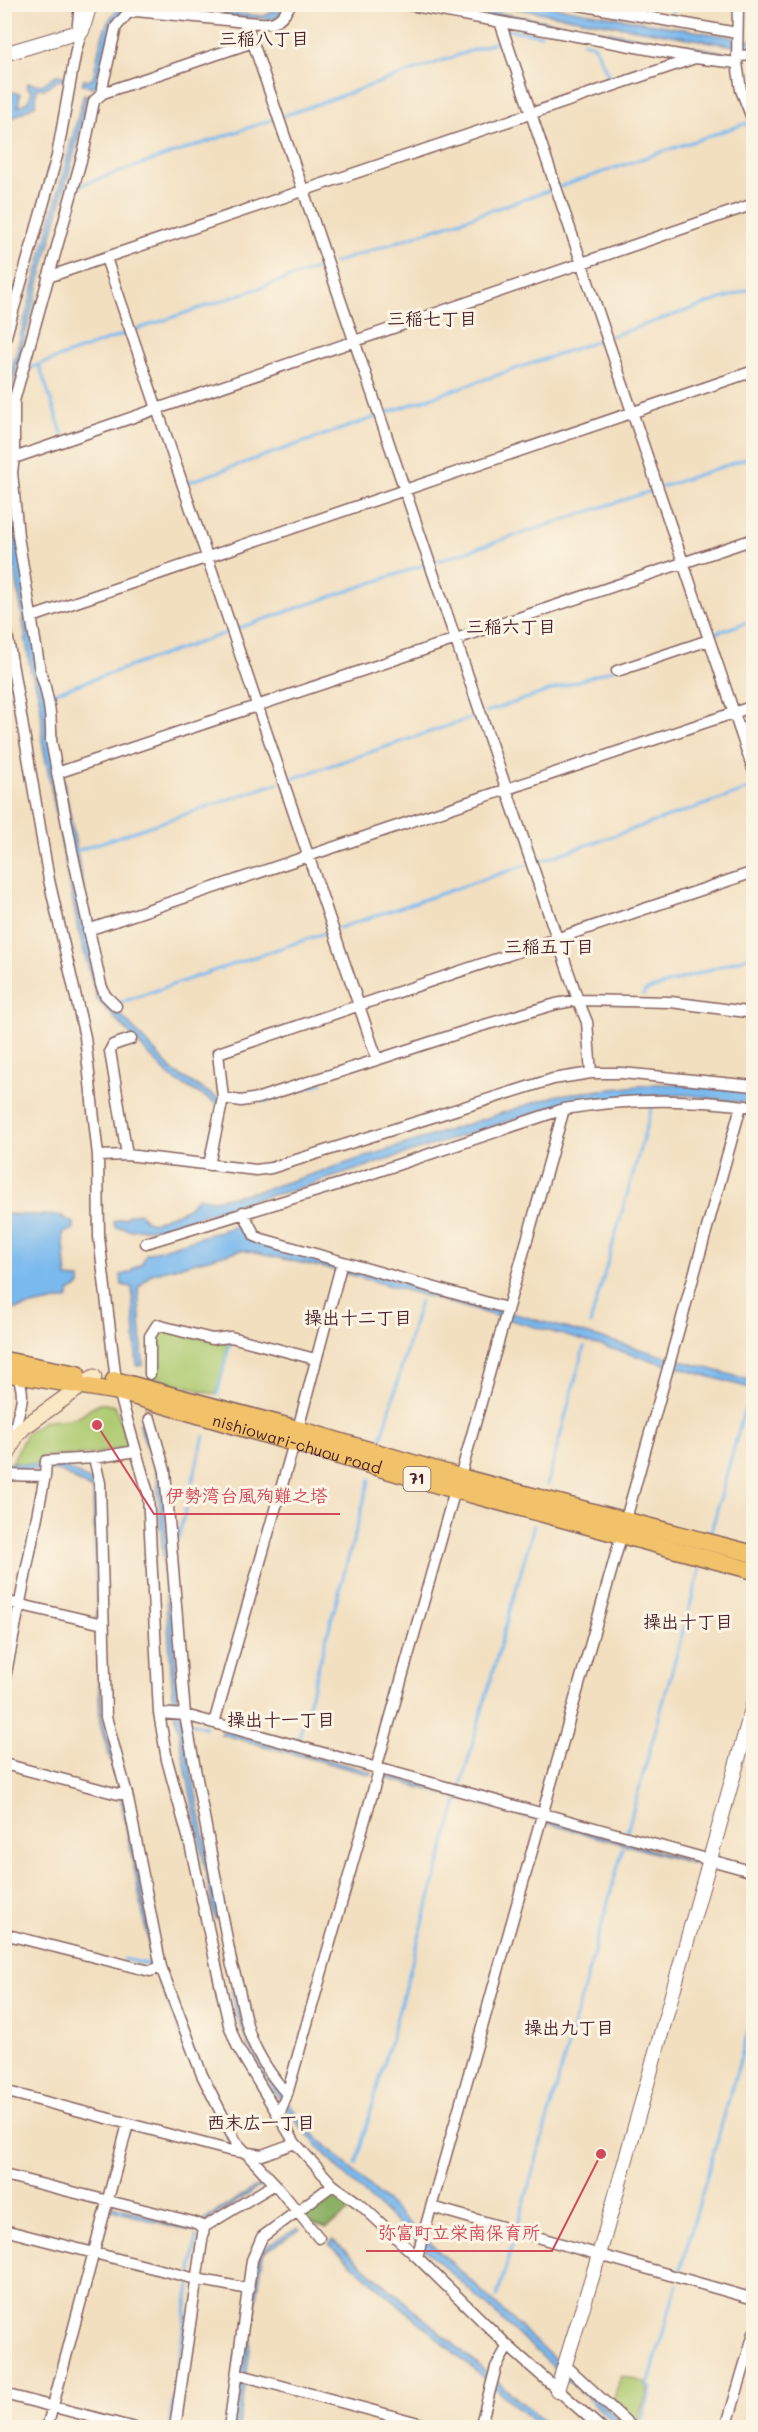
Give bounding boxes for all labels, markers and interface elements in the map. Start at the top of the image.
district label: 三稲八丁目 [219,26,309,50]
district label: 三稲七丁目 [387,306,477,330]
district label: 三稲六丁目 [466,614,556,638]
district label: 三稲五丁目 [504,934,594,958]
district label: 操出十二丁目 [304,1305,412,1329]
street label: nishiowari-chuou road [210,1409,384,1478]
road number: 71 [404,1467,430,1491]
callout: 伊勢湾台風殉難之塔 [154,1478,340,1514]
text: 伊勢湾台風殉難之塔 [166,1483,328,1507]
district label: 操出十丁目 [643,1609,733,1633]
district label: 操出十一丁目 [227,1707,335,1731]
district label: 操出九丁目 [524,2015,614,2039]
district label: 西末広一丁目 [207,2110,315,2134]
callout: 弥富町立栄南保育所 [366,2215,552,2251]
text: 弥富町立栄南保育所 [378,2220,540,2244]

